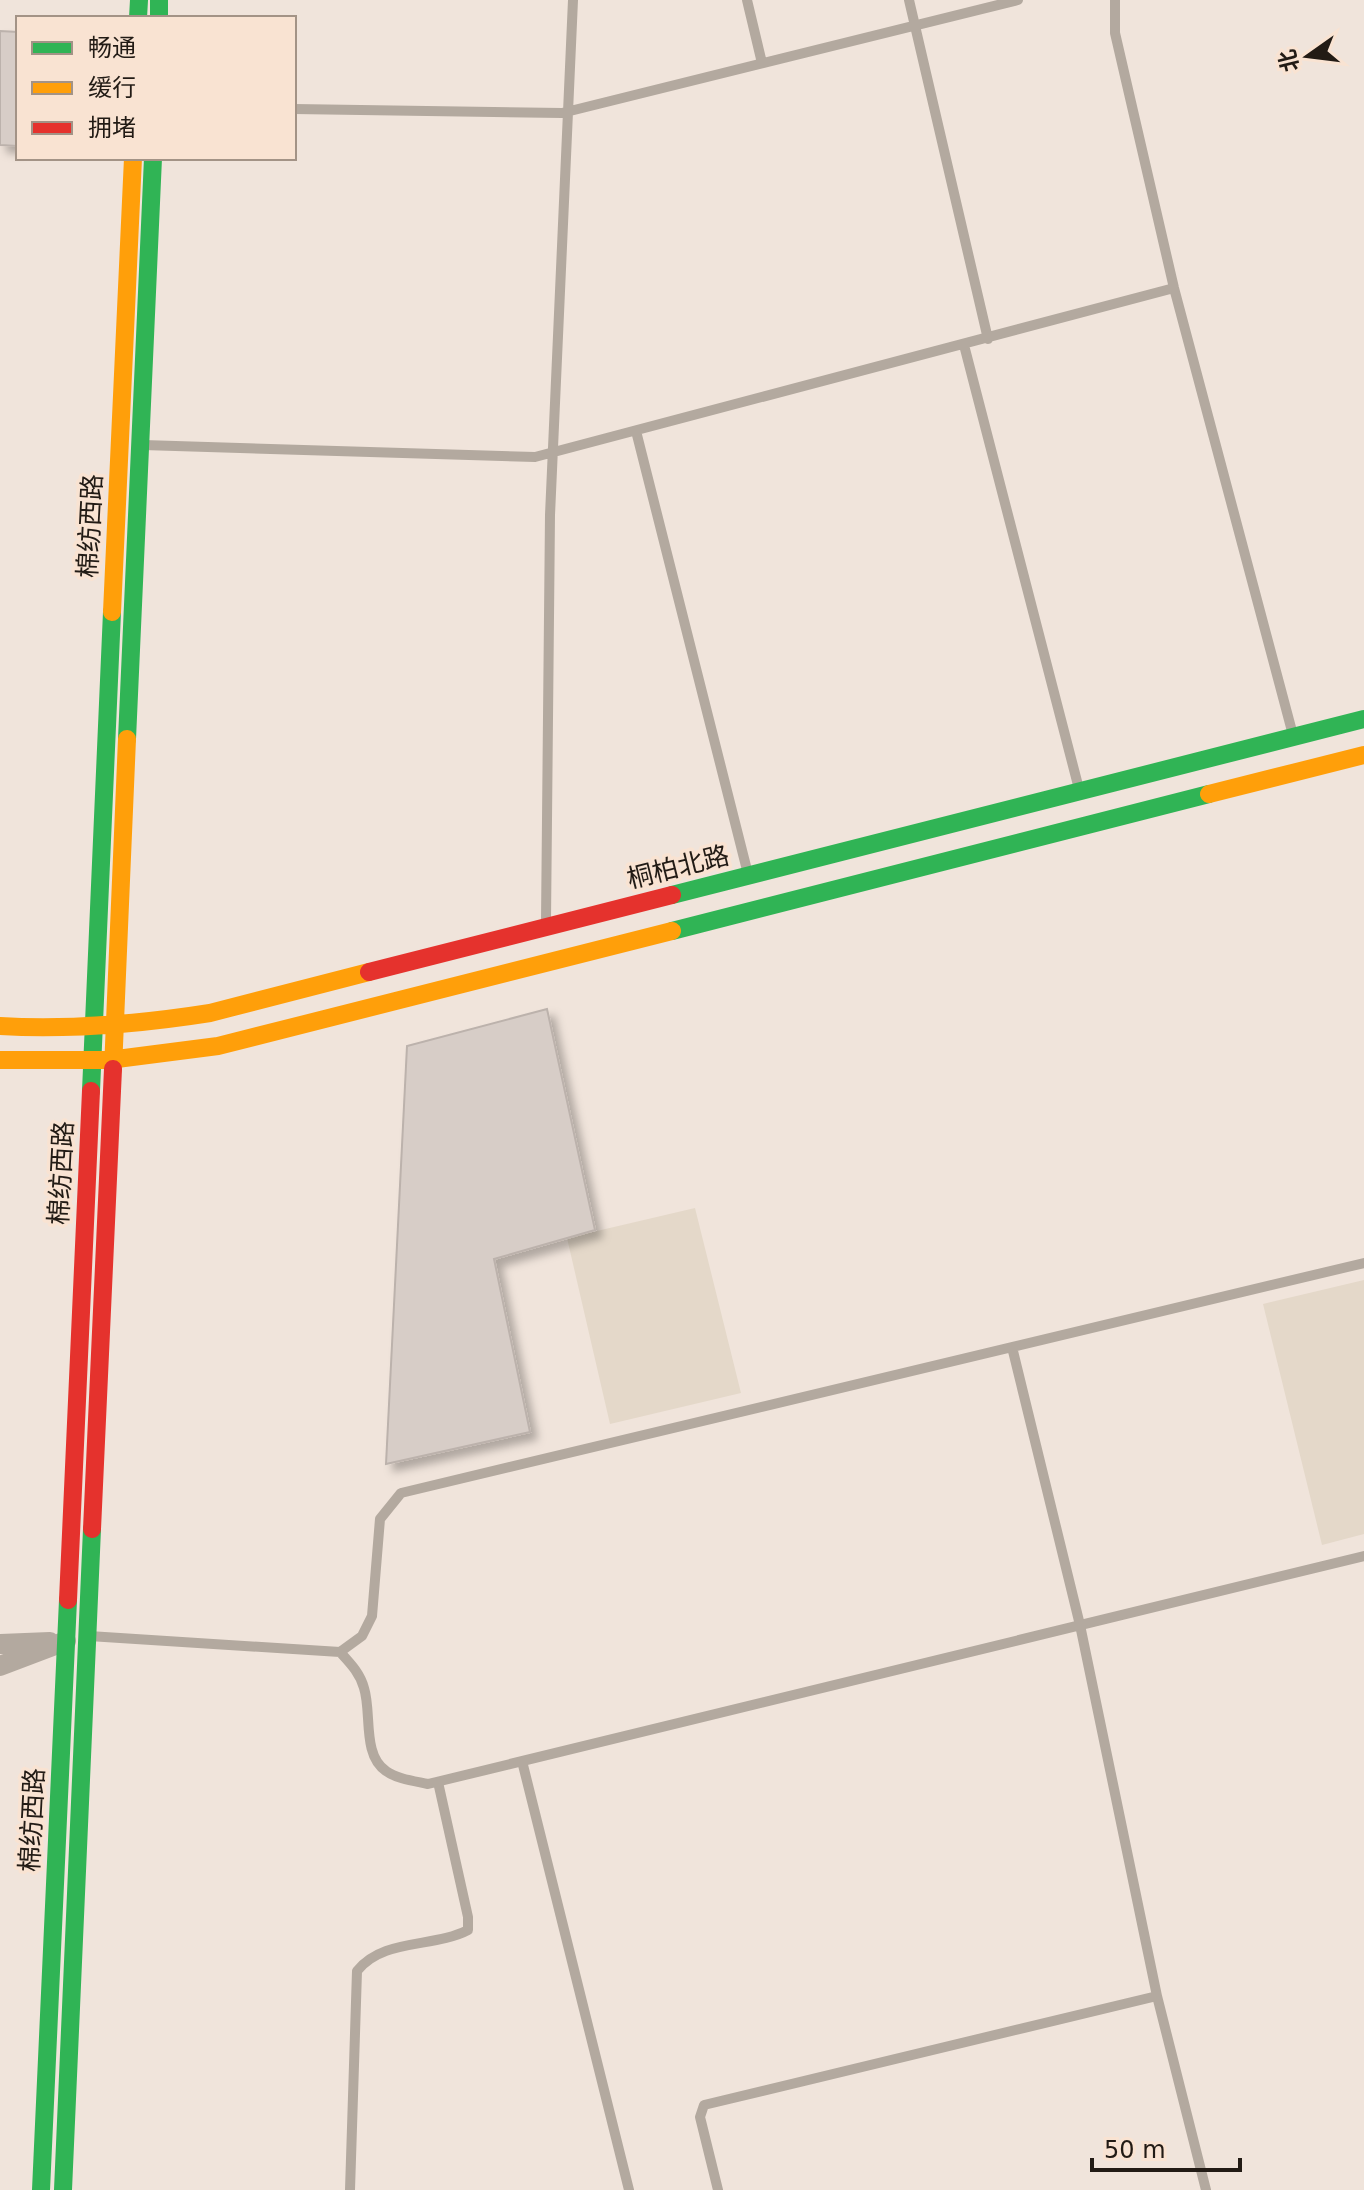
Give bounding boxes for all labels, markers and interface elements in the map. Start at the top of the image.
legend [16,16,296,160]
north arrow [1268,16,1348,96]
text: 畅通 [88,34,136,62]
text: 北 [1274,47,1304,74]
text: 缓行 [88,74,136,102]
text: 拥堵 [88,114,136,142]
street label: 棉纺西路 [72,473,108,579]
street label: 桐柏北路 [624,840,732,894]
street label: 棉纺西路 [43,1120,79,1226]
street label: 棉纺西路 [14,1767,50,1873]
scale bar [1092,2122,1240,2172]
text: 50 m [1104,2136,1166,2164]

